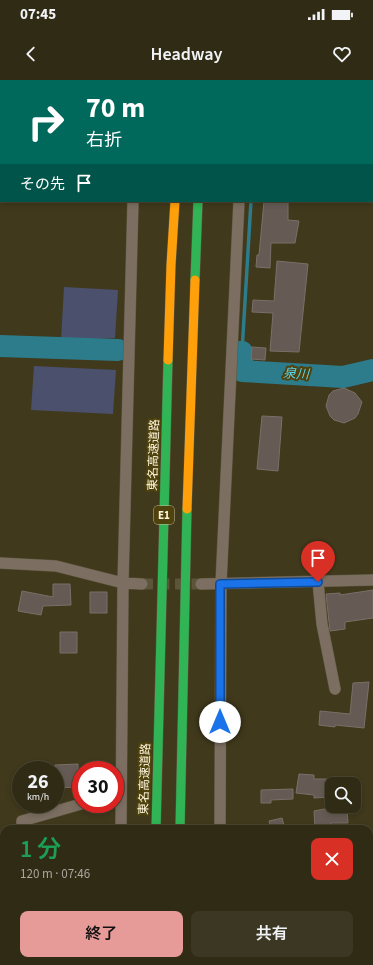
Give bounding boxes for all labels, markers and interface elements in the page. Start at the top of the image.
text: 07:45 [20,4,56,25]
text: Headway [151,42,222,67]
icon: back [20,43,42,65]
icon: heart [331,43,353,65]
text: 70 m [86,88,145,128]
icon: right [20,96,72,148]
text: 右折 [86,128,122,153]
icon: arrive [73,172,95,194]
text: その先 [20,174,65,195]
water label: 泉川 [283,364,311,384]
street label: 東名高速道路 [144,419,164,491]
road number: E1 [154,506,174,524]
pin [301,541,335,582]
icon: arrive [307,547,329,569]
position arrow [199,701,241,743]
street label: 東名高速道路 [135,743,155,815]
speed limit sign: 30 [72,761,124,813]
text: 26 [27,768,49,796]
map controls [325,777,361,813]
button: search [325,777,361,813]
text: km/h [27,790,49,804]
text: 1 分 [20,832,61,867]
button: close [311,838,353,880]
text: 120 m · 07:46 [20,865,90,883]
button: 終了 [20,911,183,957]
button: 共有 [191,911,353,957]

